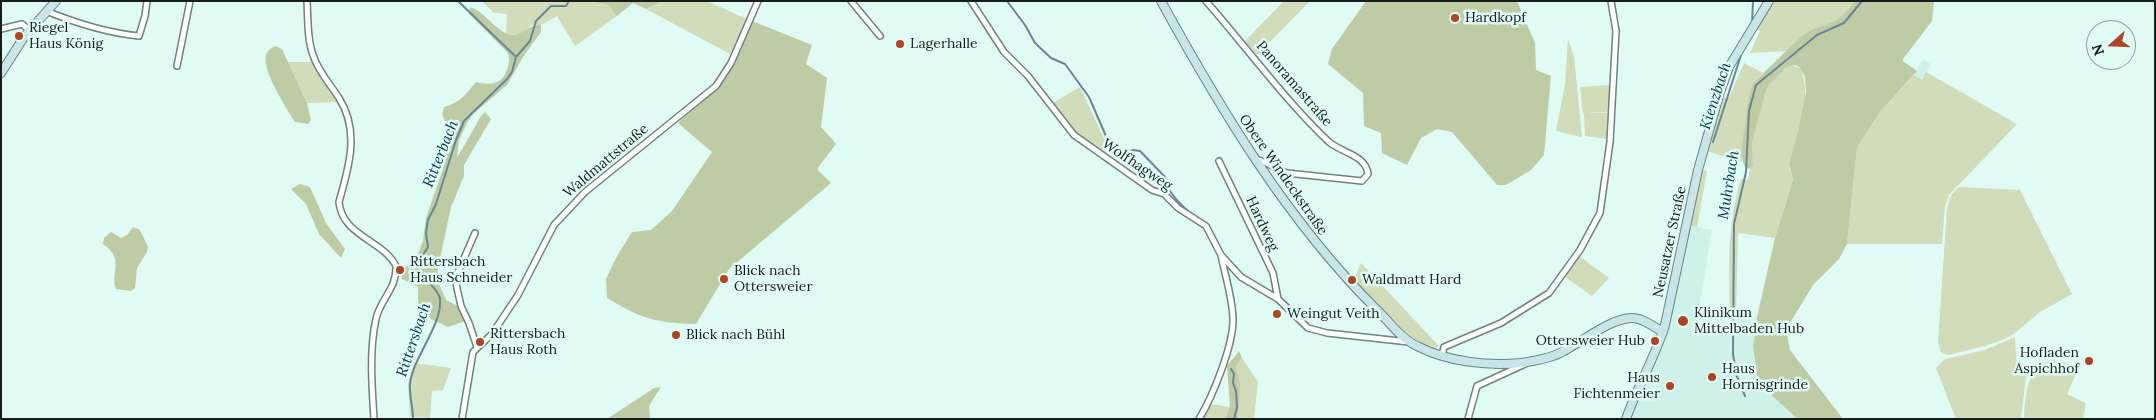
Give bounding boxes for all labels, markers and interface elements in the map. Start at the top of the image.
place label: Hardkopf [1465,10,1526,26]
marker: Hardkopf [1449,12,1461,24]
place label: Riegel Haus König [29,20,103,52]
north arrow [2086,20,2136,70]
marker: Riegel Haus König [13,30,25,42]
place label: Lagerhalle [910,36,978,52]
marker: Lagerhalle [894,38,906,50]
street label: Panoramastraße [1252,38,1336,130]
text: N [2088,42,2108,58]
water label: Kienzbach [1697,60,1735,132]
street label: Obere Windeckstraße [1235,111,1331,239]
water label: Ritterbach [419,118,463,190]
street label: Waldmattstraße [560,121,652,201]
street label: Wolfhagweg [1099,135,1175,195]
water label: Muhrbach [1715,149,1743,221]
street label: Neusatzer Straße [1650,185,1690,299]
street label: Hardweg [1242,194,1282,254]
place label: Rittersbach Haus Schneider [410,254,512,286]
place label: Blick nach Ottersweier [734,263,812,296]
marker: Rittersbach Haus Schneider [394,264,406,276]
place label: Waldmatt Hard [1362,272,1461,288]
marker: Blick nach Ottersweier [718,273,730,285]
marker: Waldmatt Hard [1346,274,1358,286]
water label: Rittersbach [393,301,435,379]
place label: Klinikum Mittelbaden Hub [1694,305,1804,338]
place label: Weingut Veith [1287,306,1380,322]
marker: Weingut Veith [1271,308,1283,320]
marker: Klinikum Mittelbaden Hub [1676,314,1690,328]
place label: Rittersbach Haus Roth [490,326,565,358]
place label: Blick nach Bühl [686,327,785,343]
marker: Blick nach Bühl [670,329,682,341]
place label: Ottersweier Hub [1536,333,1645,349]
marker: Ottersweier Hub [1649,335,1661,347]
marker: Rittersbach Haus Roth [474,336,486,348]
place label: Hofladen Aspichhof [2014,345,2079,378]
marker: Hofladen Aspichhof [2083,355,2095,367]
place label: Haus Hornisgrinde [1722,361,1808,394]
place label: Haus Fichtenmeier [1574,370,1660,402]
marker: Haus Hornisgrinde [1706,371,1718,383]
marker: Haus Fichtenmeier [1664,380,1676,392]

